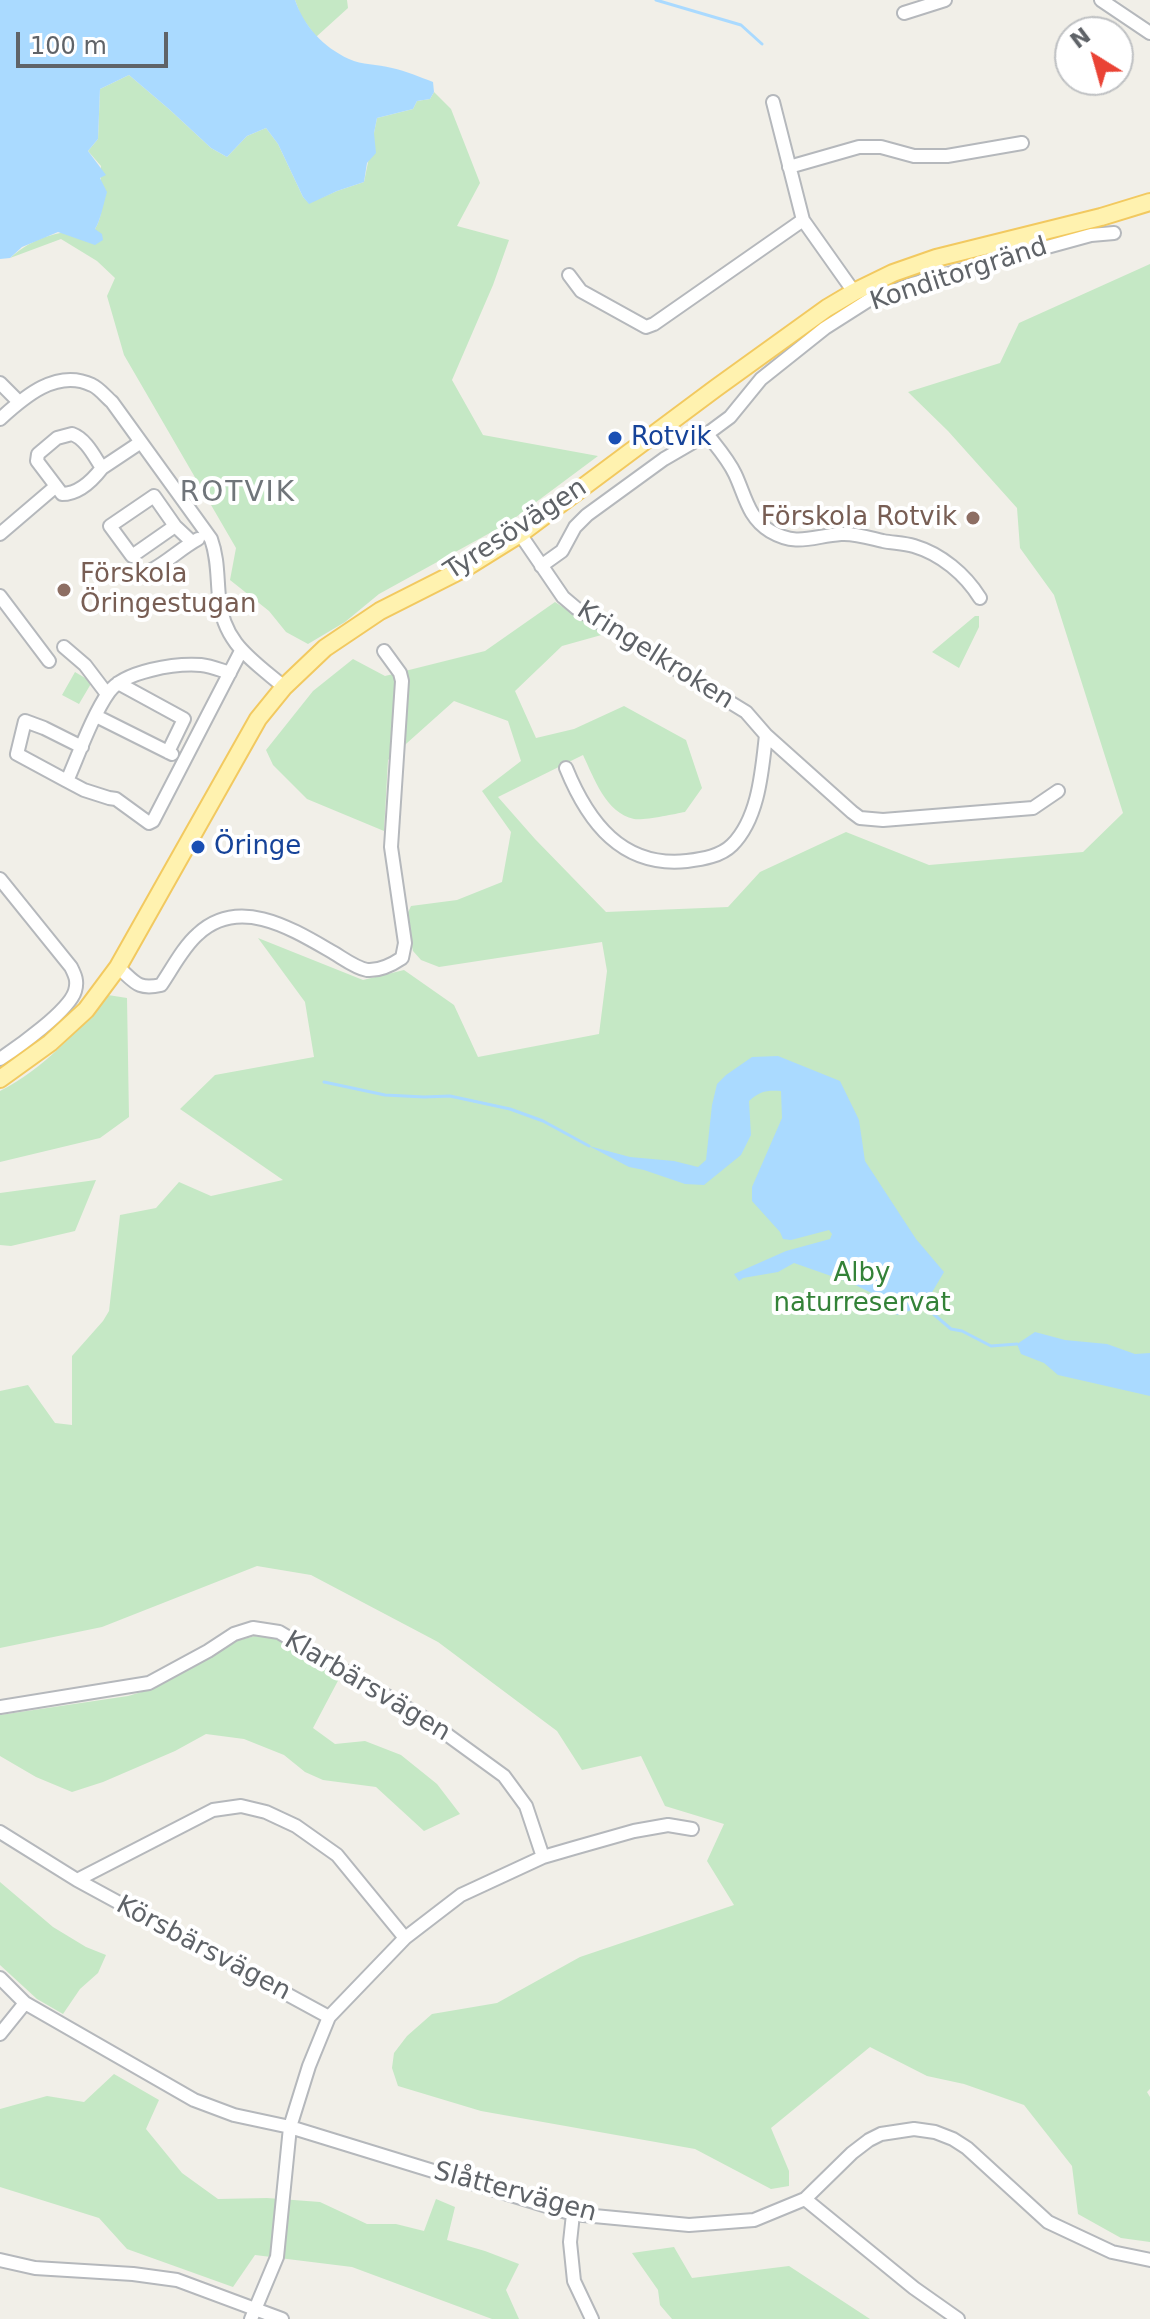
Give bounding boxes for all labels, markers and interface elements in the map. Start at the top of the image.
scale bar [20,16,172,66]
north arrow [1054,16,1134,96]
text: N [1066,23,1095,54]
text: 100 m [30,32,107,60]
street label: Konditorgränd [867,232,1051,318]
place label: Rotvik [631,422,712,454]
marker: Rotvik [606,429,624,447]
street label: Tyresövägen [439,473,593,587]
district label: ROTVIK [180,477,296,511]
place label: Förskola Rotvik [761,502,957,534]
marker: Förskola Rotvik [964,509,982,527]
place label: Förskola Öringestugan [80,559,256,620]
marker: Förskola Öringestugan [55,581,73,599]
street label: Kringelkroken [571,595,739,717]
place label: Öringe [214,831,301,863]
marker: Öringe [189,838,207,856]
park label: Alby naturreservat [773,1258,951,1320]
street label: Klarbärsvägen [278,1625,456,1749]
street label: Körsbärsvägen [111,1890,295,2008]
street label: Slåttervägen [430,2156,600,2230]

